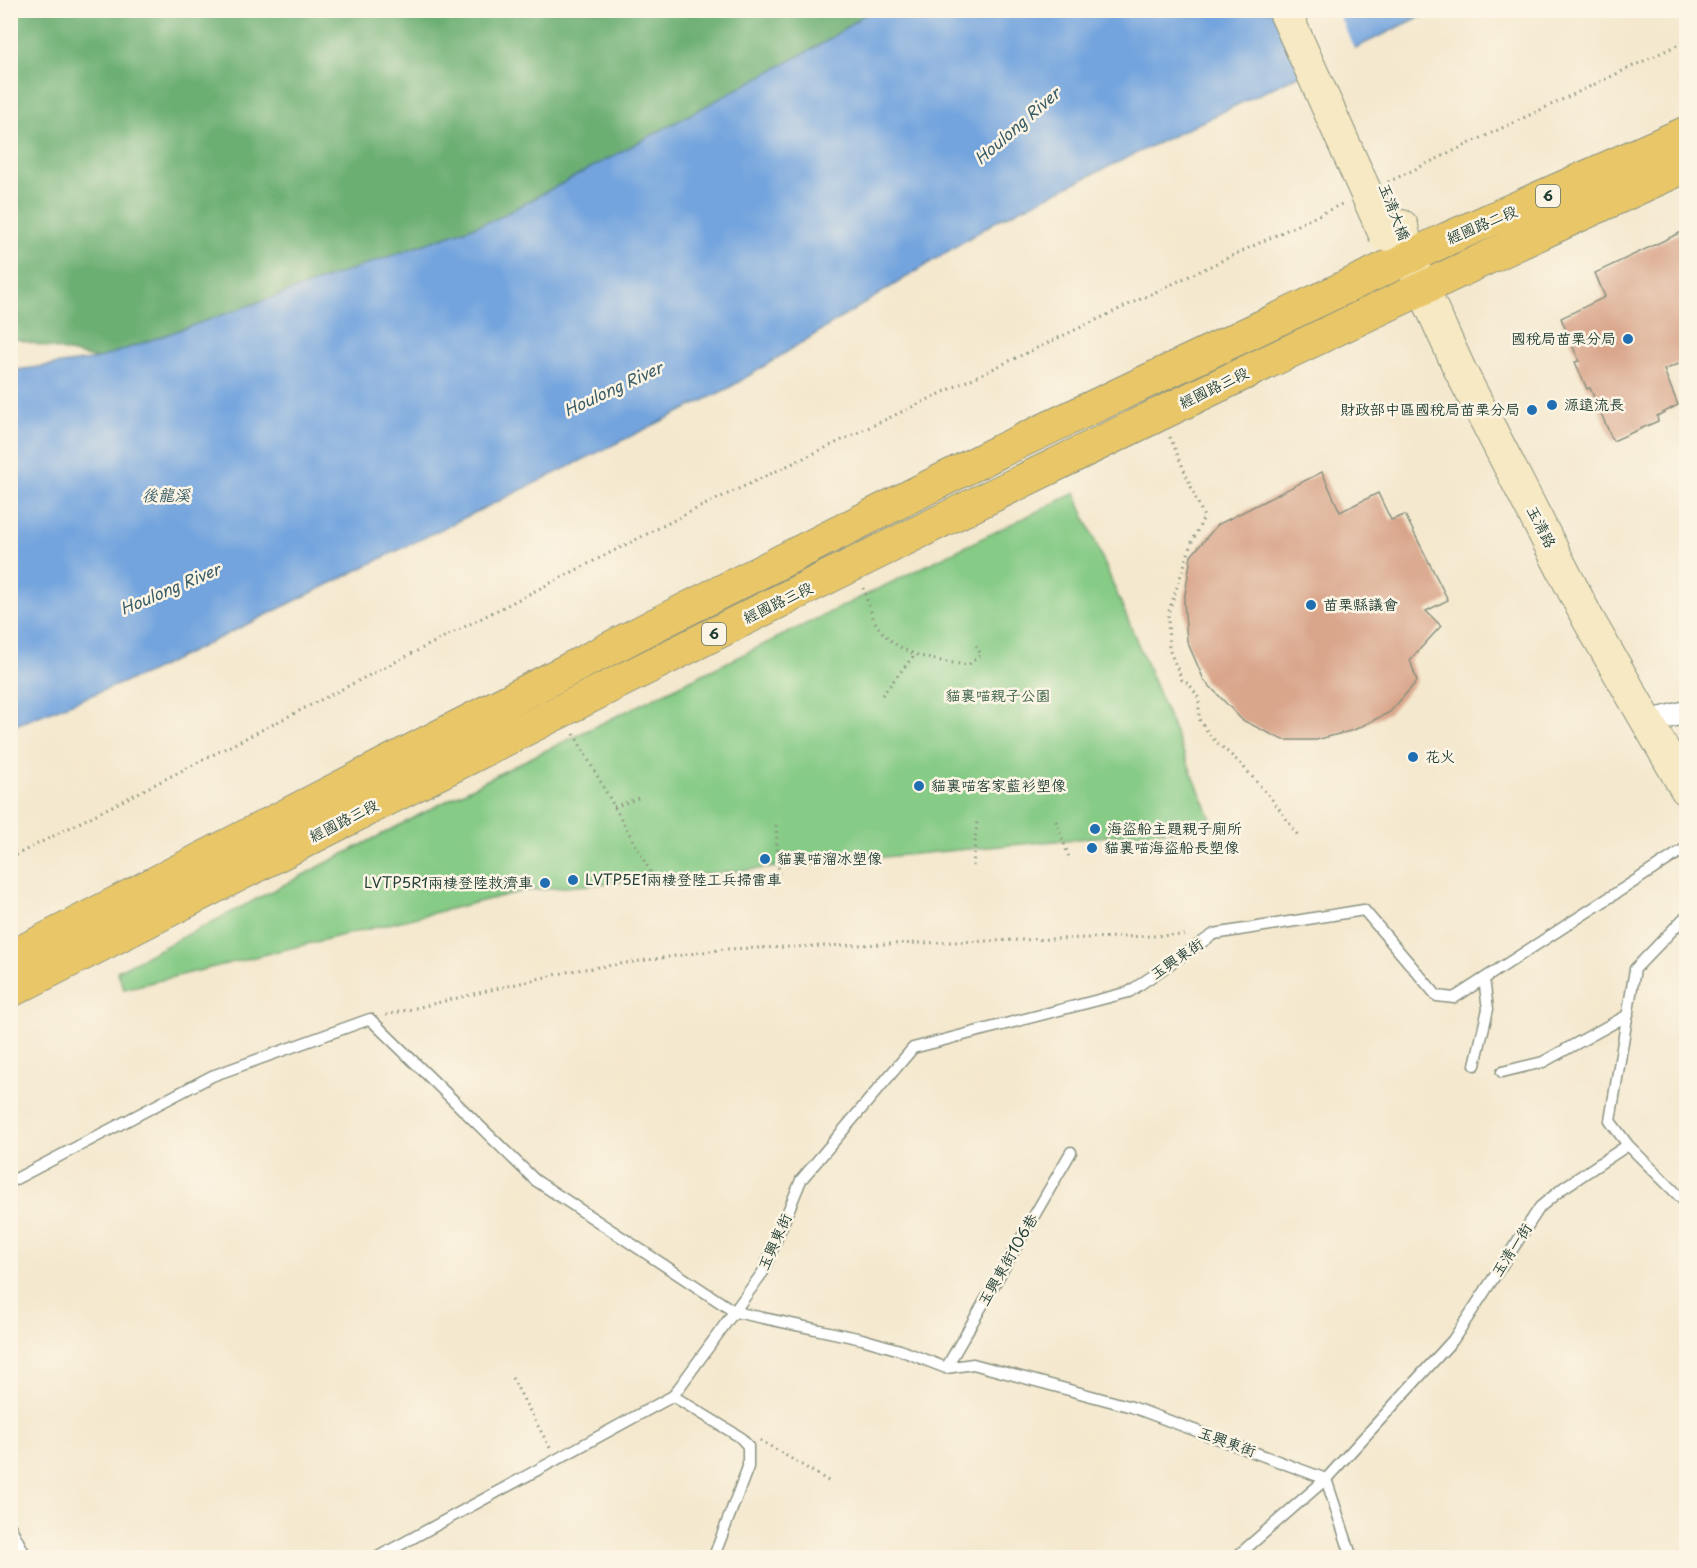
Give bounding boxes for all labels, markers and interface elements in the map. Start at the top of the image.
water label: Houlong River [968,79,1067,169]
street label: 玉清大橋 [1374,179,1417,244]
road number: 6 [1536,185,1560,207]
street label: 經國路二段 [1442,198,1520,249]
place label: 國稅局苗栗分局 [1511,326,1616,349]
marker: 國稅局苗栗分局 [1621,332,1635,346]
water label: Houlong River [559,354,668,422]
street label: 經國路三段 [1175,360,1252,413]
place label: 源遠流長 [1564,392,1624,415]
place label: 財政部中區國稅局苗栗分局 [1340,397,1520,420]
marker: 源遠流長 [1545,398,1559,412]
marker: 財政部中區國稅局苗栗分局 [1525,403,1539,417]
water label: 後龍溪 [142,482,191,506]
street label: 玉清路 [1522,501,1563,552]
water label: Houlong River [116,555,226,620]
street label: 經國路三段 [739,575,816,628]
place label: 苗栗縣議會 [1323,592,1398,615]
marker: 苗栗縣議會 [1304,598,1318,612]
road number: 6 [702,623,726,645]
park label: 貓裏喵親子公園 [945,683,1051,706]
place label: 花火 [1425,744,1455,767]
marker: 花火 [1406,750,1420,764]
place label: 貓裏喵客家藍衫塑像 [931,773,1066,796]
marker: 貓裏喵客家藍衫塑像 [912,779,926,793]
street label: 經國路三段 [305,792,382,847]
place label: 海盜船主題親子廁所 [1107,816,1242,839]
marker: 海盜船主題親子廁所 [1088,822,1102,836]
place label: 貓裏喵海盜船長塑像 [1104,835,1239,858]
marker: 貓裏喵海盜船長塑像 [1085,841,1099,855]
place label: 貓裏喵溜冰塑像 [777,846,882,869]
marker: 貓裏喵溜冰塑像 [758,852,772,866]
place label: LVTP5E1兩棲登陸工兵掃雷車 [585,867,782,890]
place label: LVTP5R1兩棲登陸救濟車 [364,870,533,893]
marker: LVTP5E1兩棲登陸工兵掃雷車 [566,873,580,887]
marker: LVTP5R1兩棲登陸救濟車 [538,876,552,890]
street label: 玉興東街 [1145,931,1207,984]
street label: 玉興東街 [751,1209,796,1273]
street label: 玉興東街106巷 [971,1209,1042,1310]
street label: 玉清一街 [1485,1218,1537,1281]
street label: 玉興東街 [1195,1420,1260,1462]

